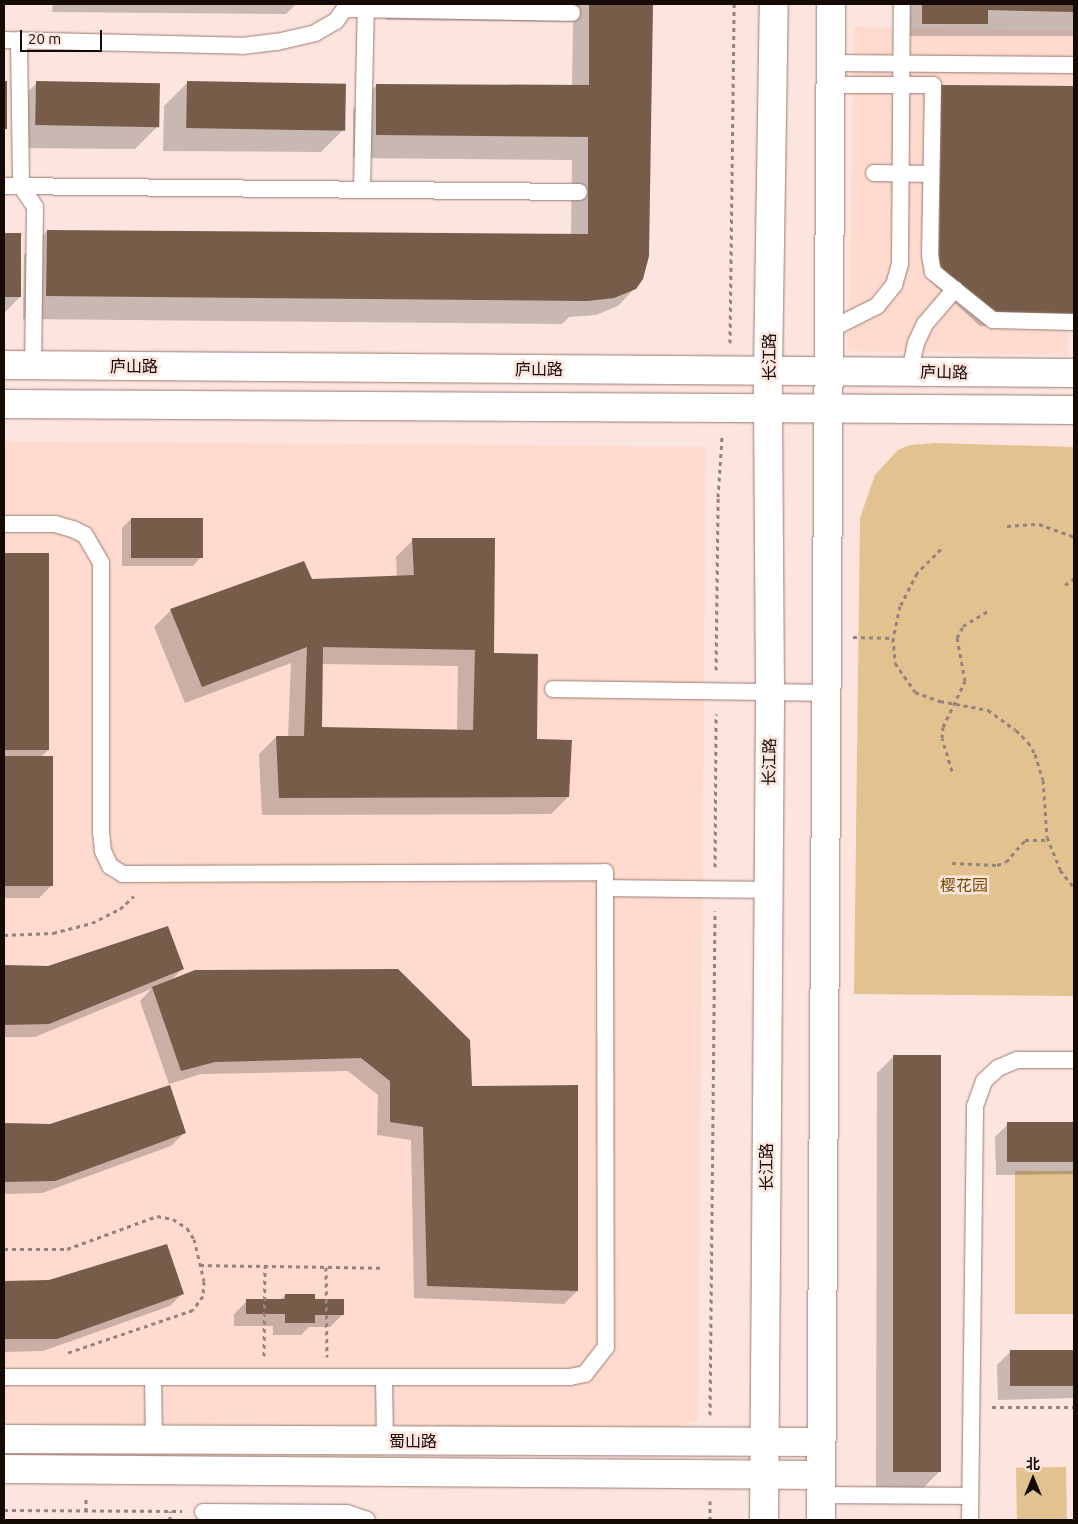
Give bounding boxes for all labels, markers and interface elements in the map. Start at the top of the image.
scale bar [22,20,105,52]
text: 20 m [28,30,61,47]
street label: 长江路 [759,333,779,381]
street label: 庐山路 [110,356,158,376]
street label: 庐山路 [515,359,563,379]
street label: 庐山路 [920,362,968,382]
street label: 长江路 [759,738,779,786]
park label: 樱花园 [940,875,988,895]
street label: 长江路 [756,1143,776,1191]
street label: 蜀山路 [389,1431,437,1451]
north arrow [1008,1454,1058,1504]
text: 北 [1026,1456,1040,1472]

